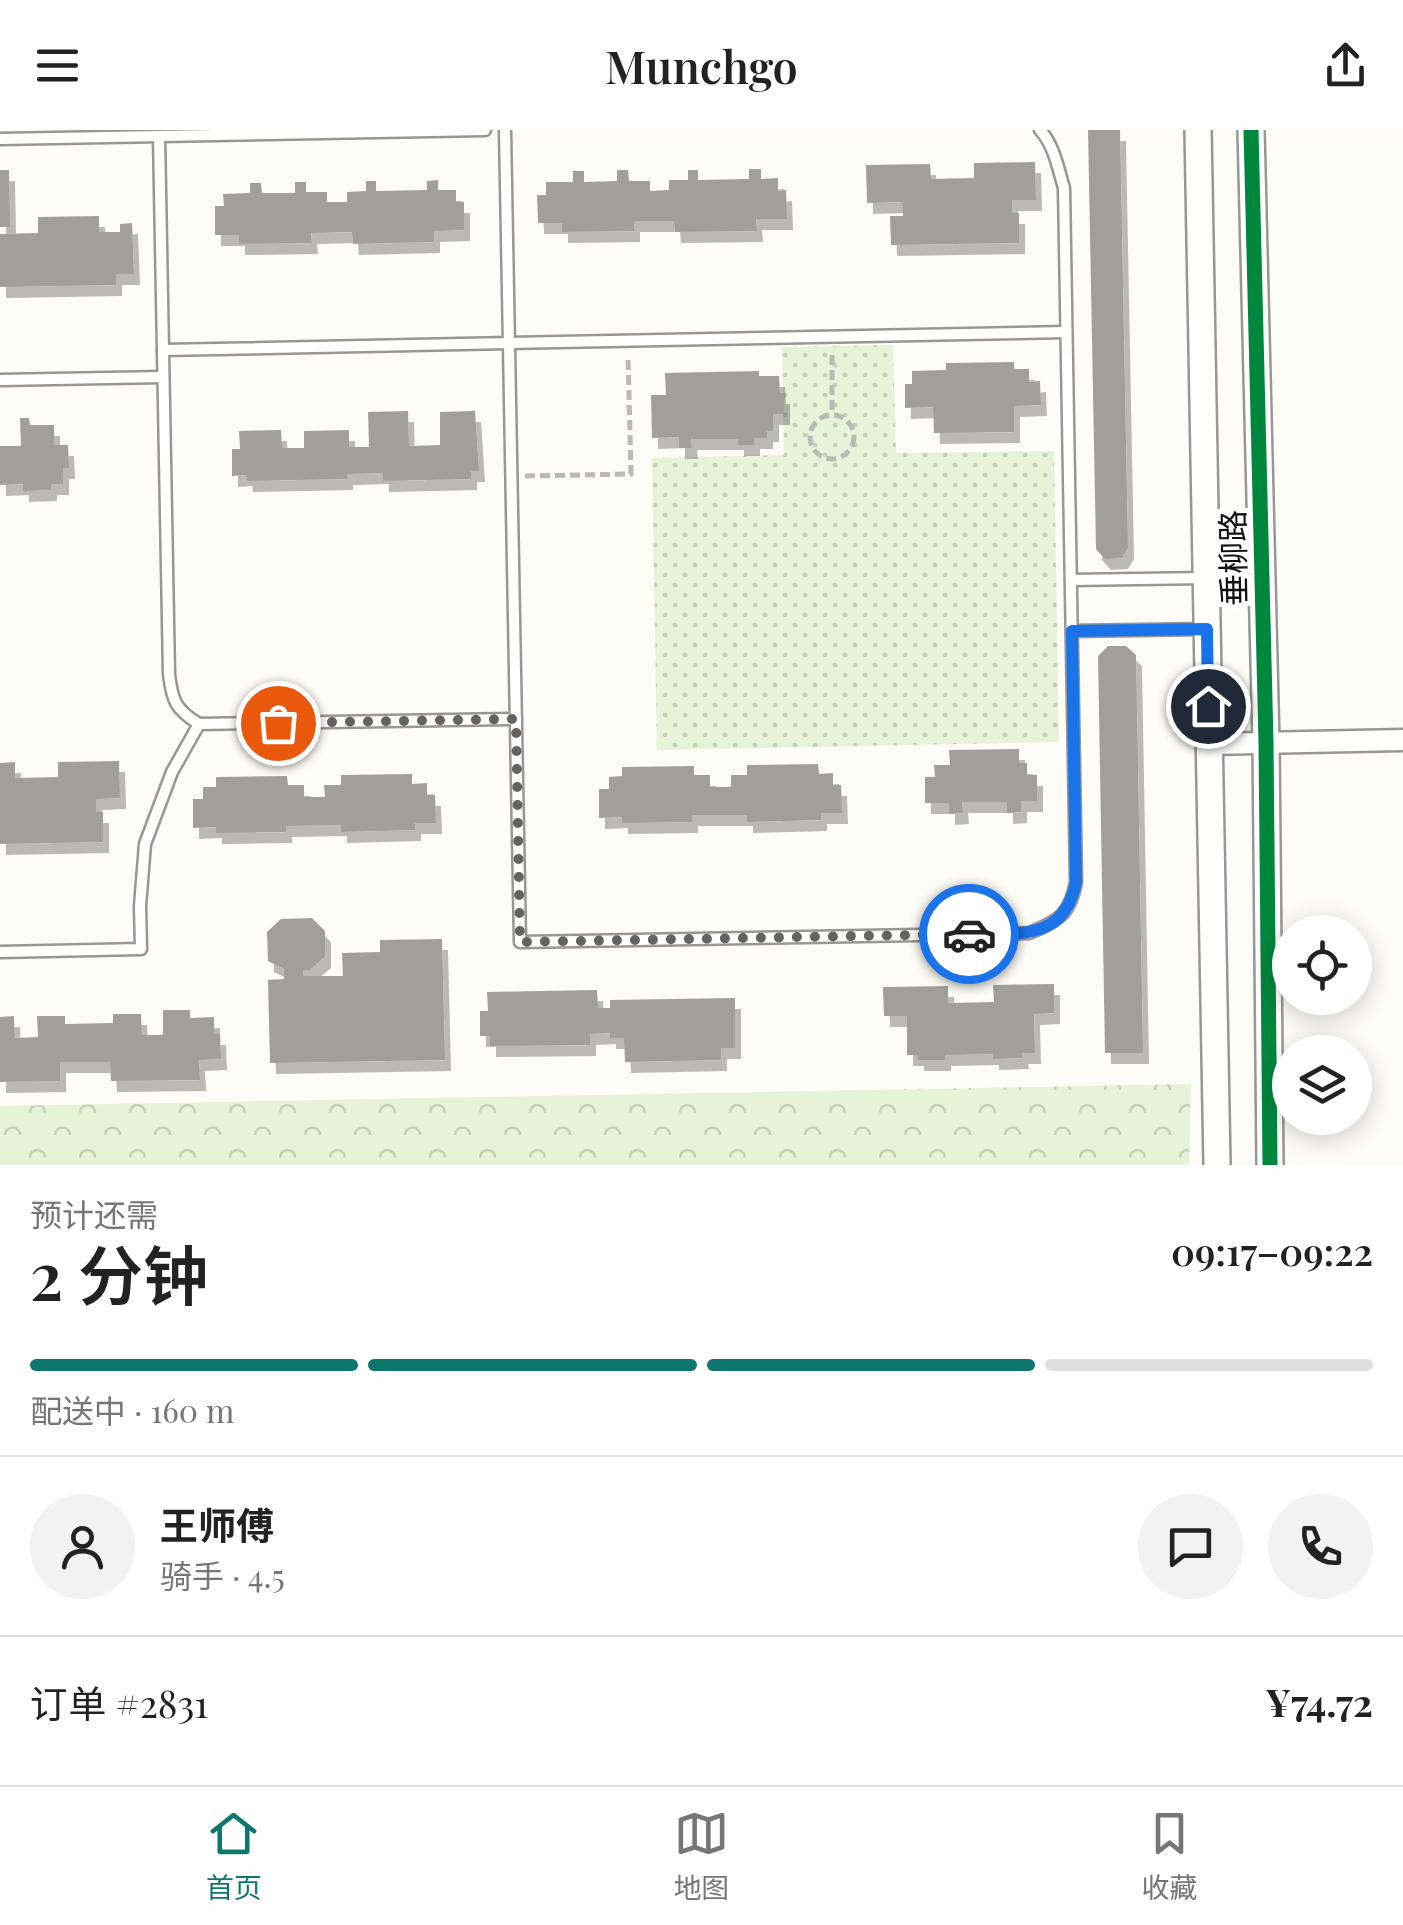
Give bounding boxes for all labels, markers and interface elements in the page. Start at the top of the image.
text: Munchgo [605,35,798,95]
icon: menu [30,38,85,93]
icon: share [1318,38,1373,93]
street label: 垂柳路 [1209,510,1254,606]
pin [1166,664,1251,749]
icon: home [1181,679,1236,734]
pin [236,681,321,766]
icon: bag [251,696,306,751]
courier [919,884,1019,984]
icon: car [942,907,997,962]
map controls [1272,915,1372,1135]
button: locate [1272,915,1372,1015]
button: layers [1272,1035,1372,1135]
text: 预计还需 [30,1192,158,1235]
text: 09:17–09:22 [1171,1225,1373,1276]
text: 2 分钟 [30,1230,208,1316]
text: 配送中 · 160 m [30,1388,234,1431]
button: person [30,1494,135,1599]
button: chat [1138,1494,1243,1599]
button: phone [1268,1494,1373,1599]
text: 王师傅 [160,1499,274,1550]
text: 骑手 · 4.5 [160,1553,285,1596]
text: ¥74.72 [1265,1676,1373,1727]
text: 订单 #2831 [30,1677,208,1728]
tab: 首页 [206,1806,262,1906]
tab: 地图 [673,1806,729,1906]
tab: 收藏 [1141,1806,1197,1906]

